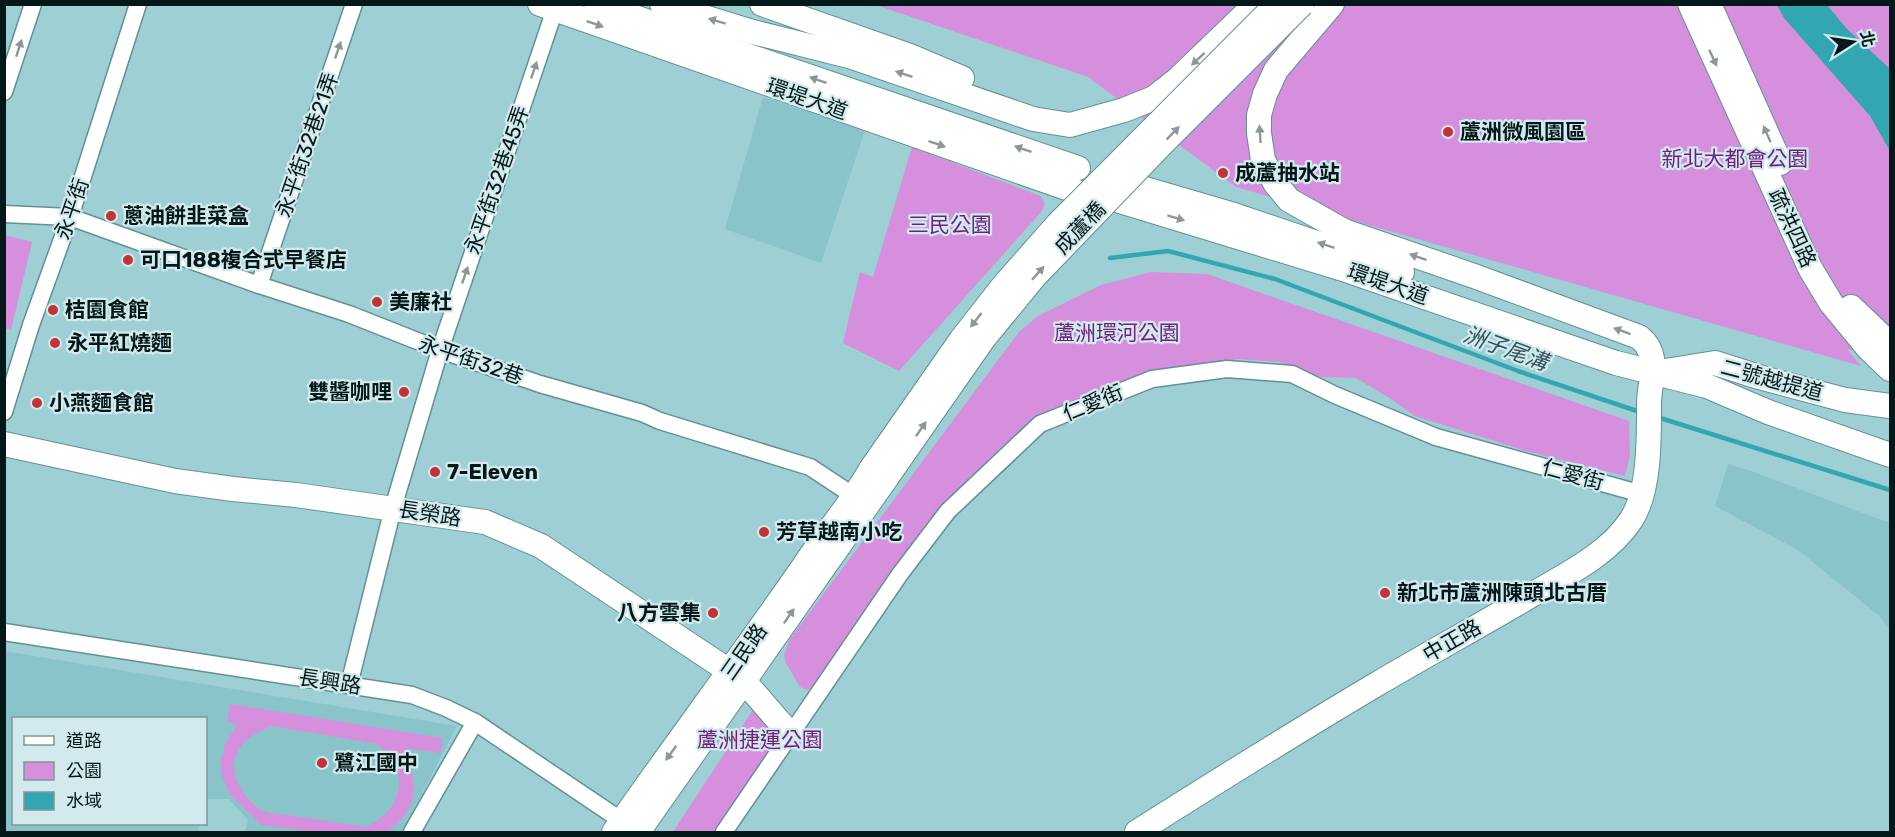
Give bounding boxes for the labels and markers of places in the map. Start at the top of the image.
place label: 蘆洲微風園區 [1460,119,1586,144]
marker: 蘆洲微風園區 [1441,125,1455,139]
place label: 成蘆抽水站 [1235,160,1340,185]
marker: 成蘆抽水站 [1216,166,1230,180]
place label: 蔥油餅韭菜盒 [123,203,249,228]
marker: 蔥油餅韭菜盒 [104,209,118,223]
place label: 可口188複合式早餐店 [140,247,347,272]
marker: 可口188複合式早餐店 [121,253,135,267]
place label: 美廉社 [389,289,452,314]
marker: 美廉社 [370,295,384,309]
place label: 桔園食館 [65,297,149,322]
marker: 桔園食館 [46,303,60,317]
place label: 永平紅燒麵 [67,330,172,355]
marker: 永平紅燒麵 [48,336,62,350]
place label: 雙醬咖哩 [308,379,392,404]
marker: 雙醬咖哩 [397,385,411,399]
place label: 小燕麵食館 [49,390,154,415]
marker: 小燕麵食館 [30,396,44,410]
place label: 7-Eleven [447,459,538,484]
marker: 7-Eleven [428,465,442,479]
place label: 芳草越南小吃 [776,519,902,544]
marker: 芳草越南小吃 [757,525,771,539]
place label: 新北市蘆洲陳頭北古厝 [1397,580,1607,605]
marker: 新北市蘆洲陳頭北古厝 [1378,586,1392,600]
place label: 八方雲集 [617,600,701,625]
marker: 八方雲集 [706,606,720,620]
place label: 鷺江國中 [334,750,418,775]
marker: 鷺江國中 [315,756,329,770]

